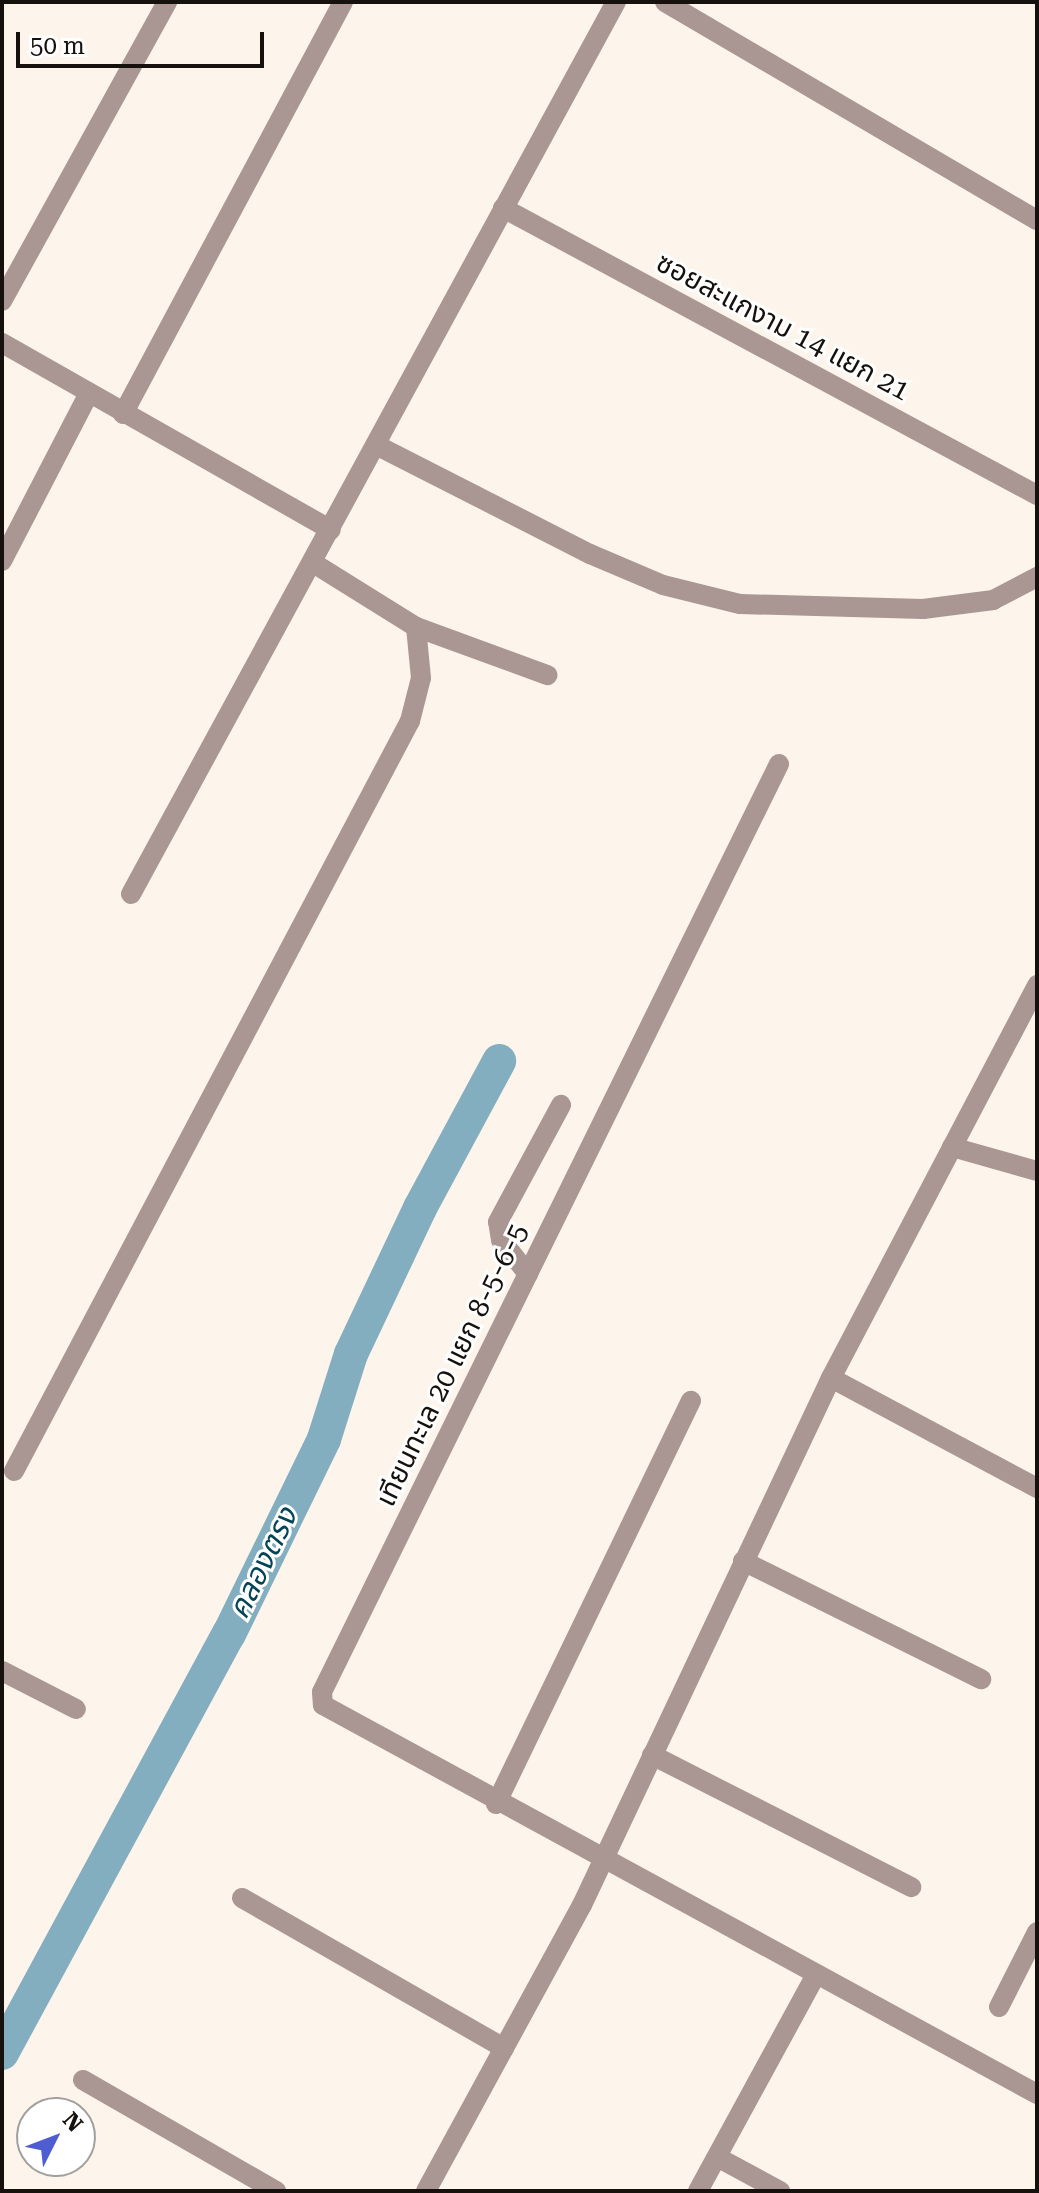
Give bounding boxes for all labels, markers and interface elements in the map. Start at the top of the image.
scale bar [20,16,268,66]
text: 50 m [30,32,85,60]
street label: ซอยสะแกงาม 14 แยก 21 [650,246,916,408]
street label: เทียนทะเล 20 แยก 8-5-6-5 [369,1218,535,1512]
water label: คลองตรง [221,1502,305,1624]
north arrow [16,2097,96,2177]
text: N [58,2107,88,2137]

